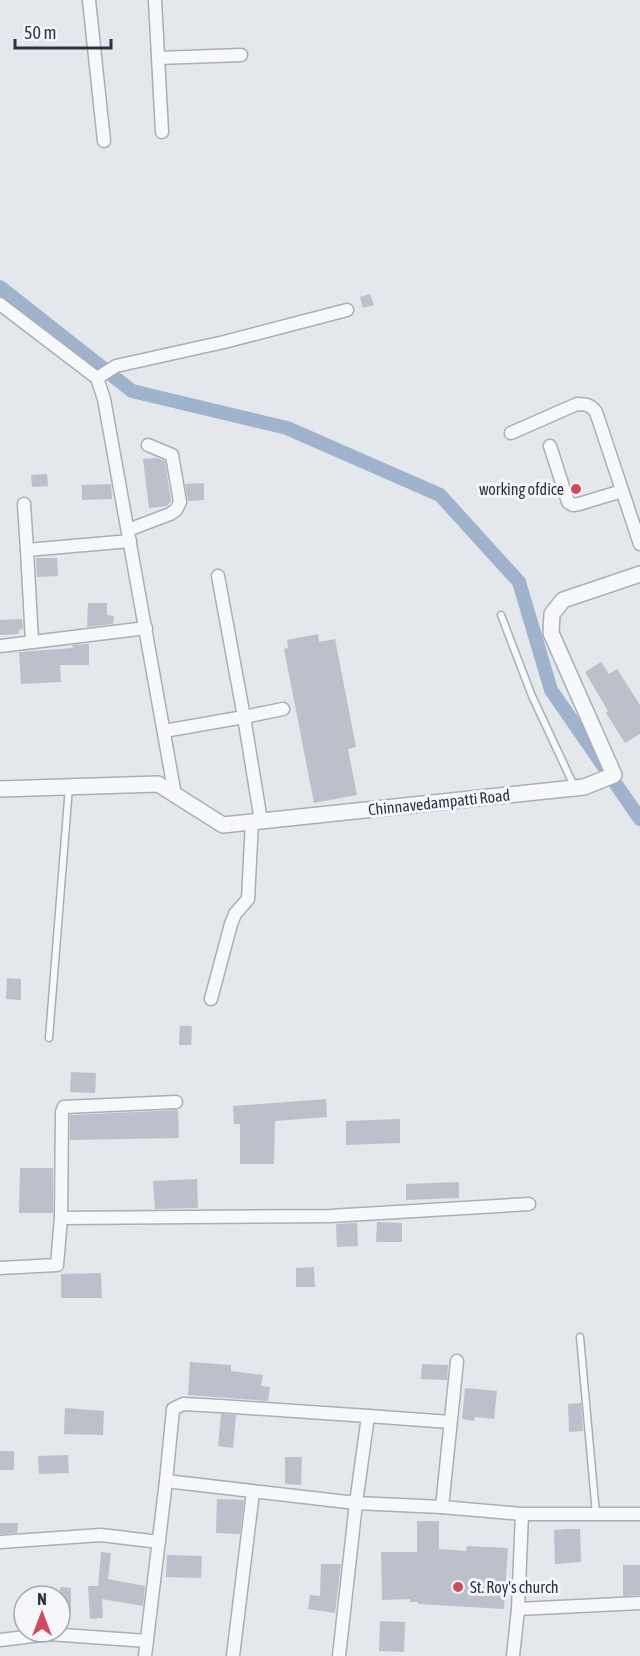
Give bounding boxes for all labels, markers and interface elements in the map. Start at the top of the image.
scale bar [15,12,111,50]
text: 50 m [24,22,56,43]
place label: working ofdice [479,480,564,499]
marker: working ofdice [569,482,583,496]
street label: Chinnavedampatti Road [367,786,511,819]
place label: St. Roy's church [470,1578,559,1597]
marker: St. Roy's church [451,1580,465,1594]
north arrow [12,1584,72,1644]
text: N [37,1590,47,1608]

